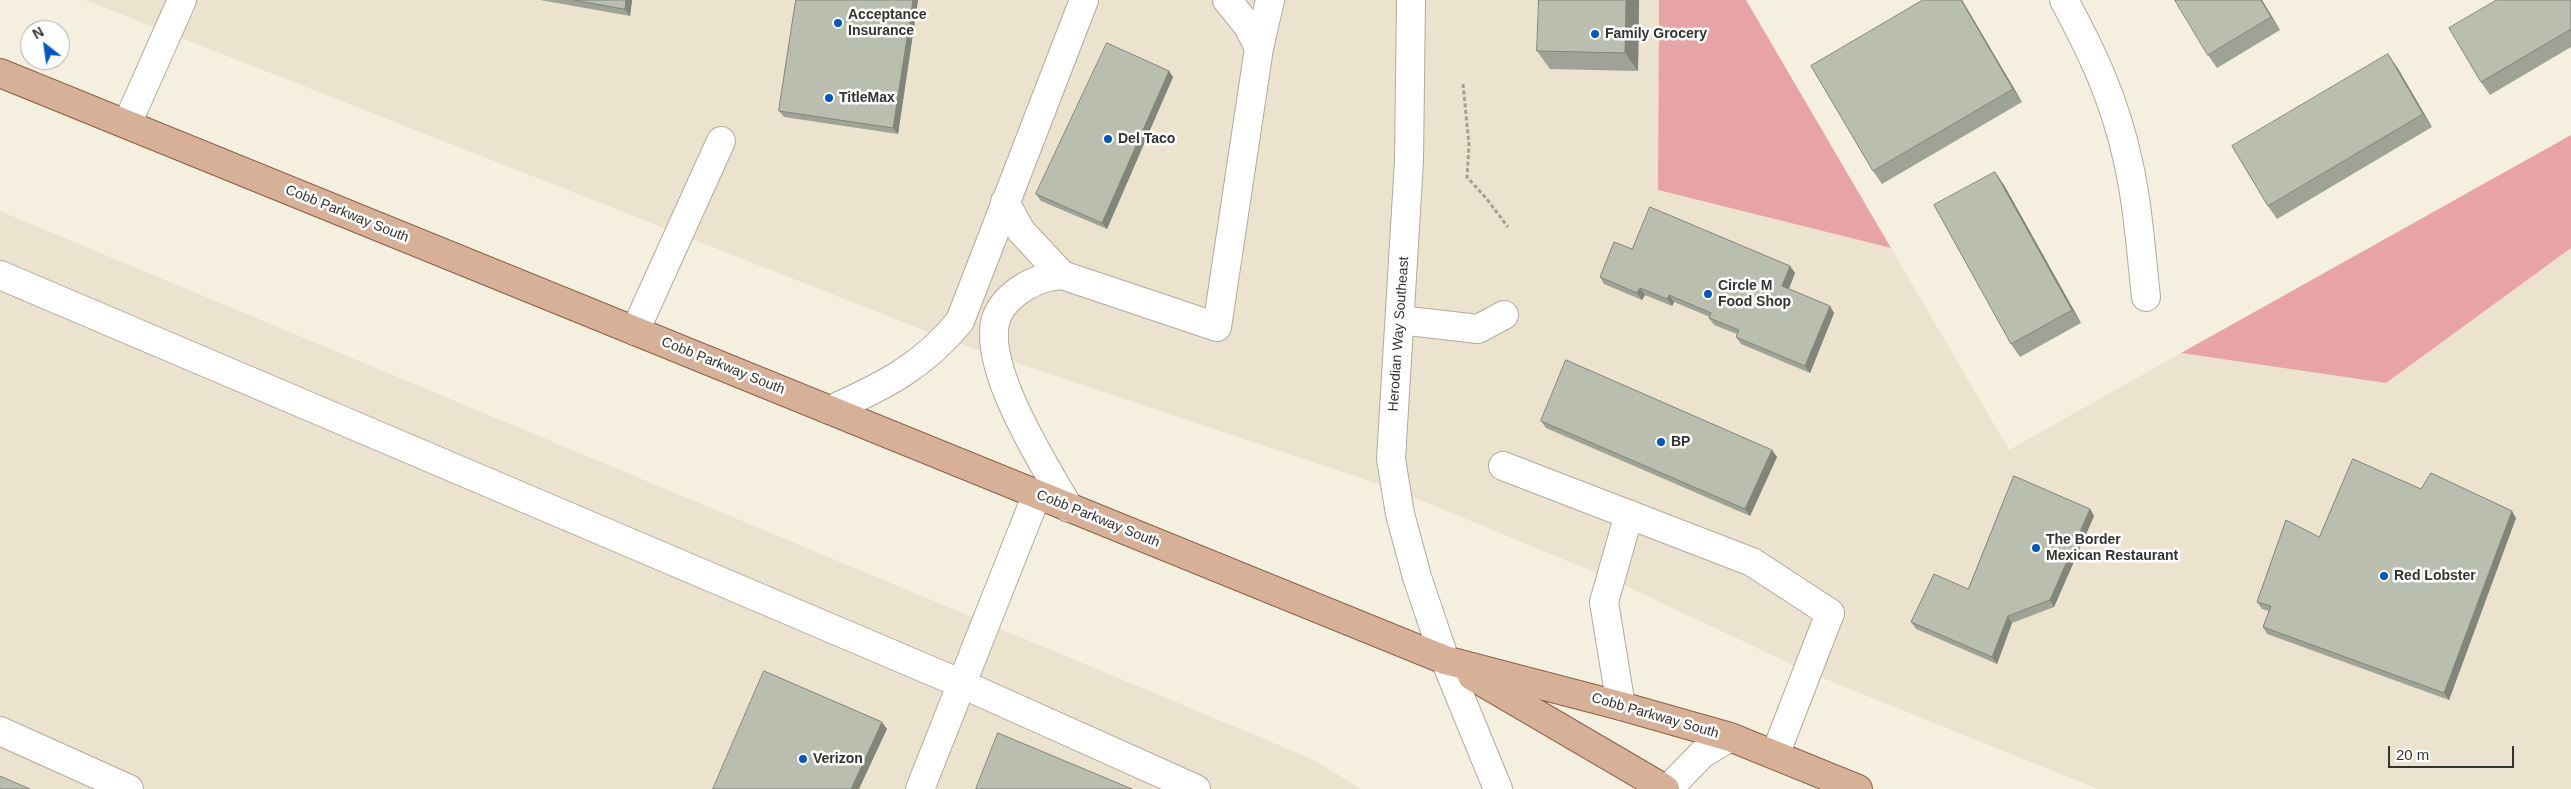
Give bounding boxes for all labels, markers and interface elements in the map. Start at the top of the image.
place label: Acceptance Insurance [848,7,927,40]
marker: Acceptance Insurance [832,17,844,29]
north arrow [20,20,70,70]
text: N [30,23,46,42]
place label: Family Grocery [1605,26,1707,42]
marker: Family Grocery [1589,28,1601,40]
place label: TitleMax [839,90,895,106]
marker: TitleMax [823,92,835,104]
place label: Del Taco [1118,131,1175,147]
marker: Del Taco [1102,133,1114,145]
street label: Cobb Parkway South [283,182,411,246]
street label: Herodian Way Southeast [1385,256,1413,412]
place label: Circle M Food Shop [1718,278,1791,310]
marker: Circle M Food Shop [1702,288,1714,300]
street label: Cobb Parkway South [659,334,787,398]
place label: BP [1671,434,1690,450]
marker: BP [1655,436,1667,448]
street label: Cobb Parkway South [1034,487,1162,551]
place label: The Border Mexican Restaurant [2046,532,2178,564]
marker: The Border Mexican Restaurant [2030,542,2042,554]
place label: Red Lobster [2394,568,2476,584]
marker: Red Lobster [2378,570,2390,582]
street label: Cobb Parkway South [1589,690,1721,742]
scale bar [2391,736,2517,768]
text: 20 m [2396,746,2429,763]
place label: Verizon [813,751,863,767]
marker: Verizon [797,753,809,765]

